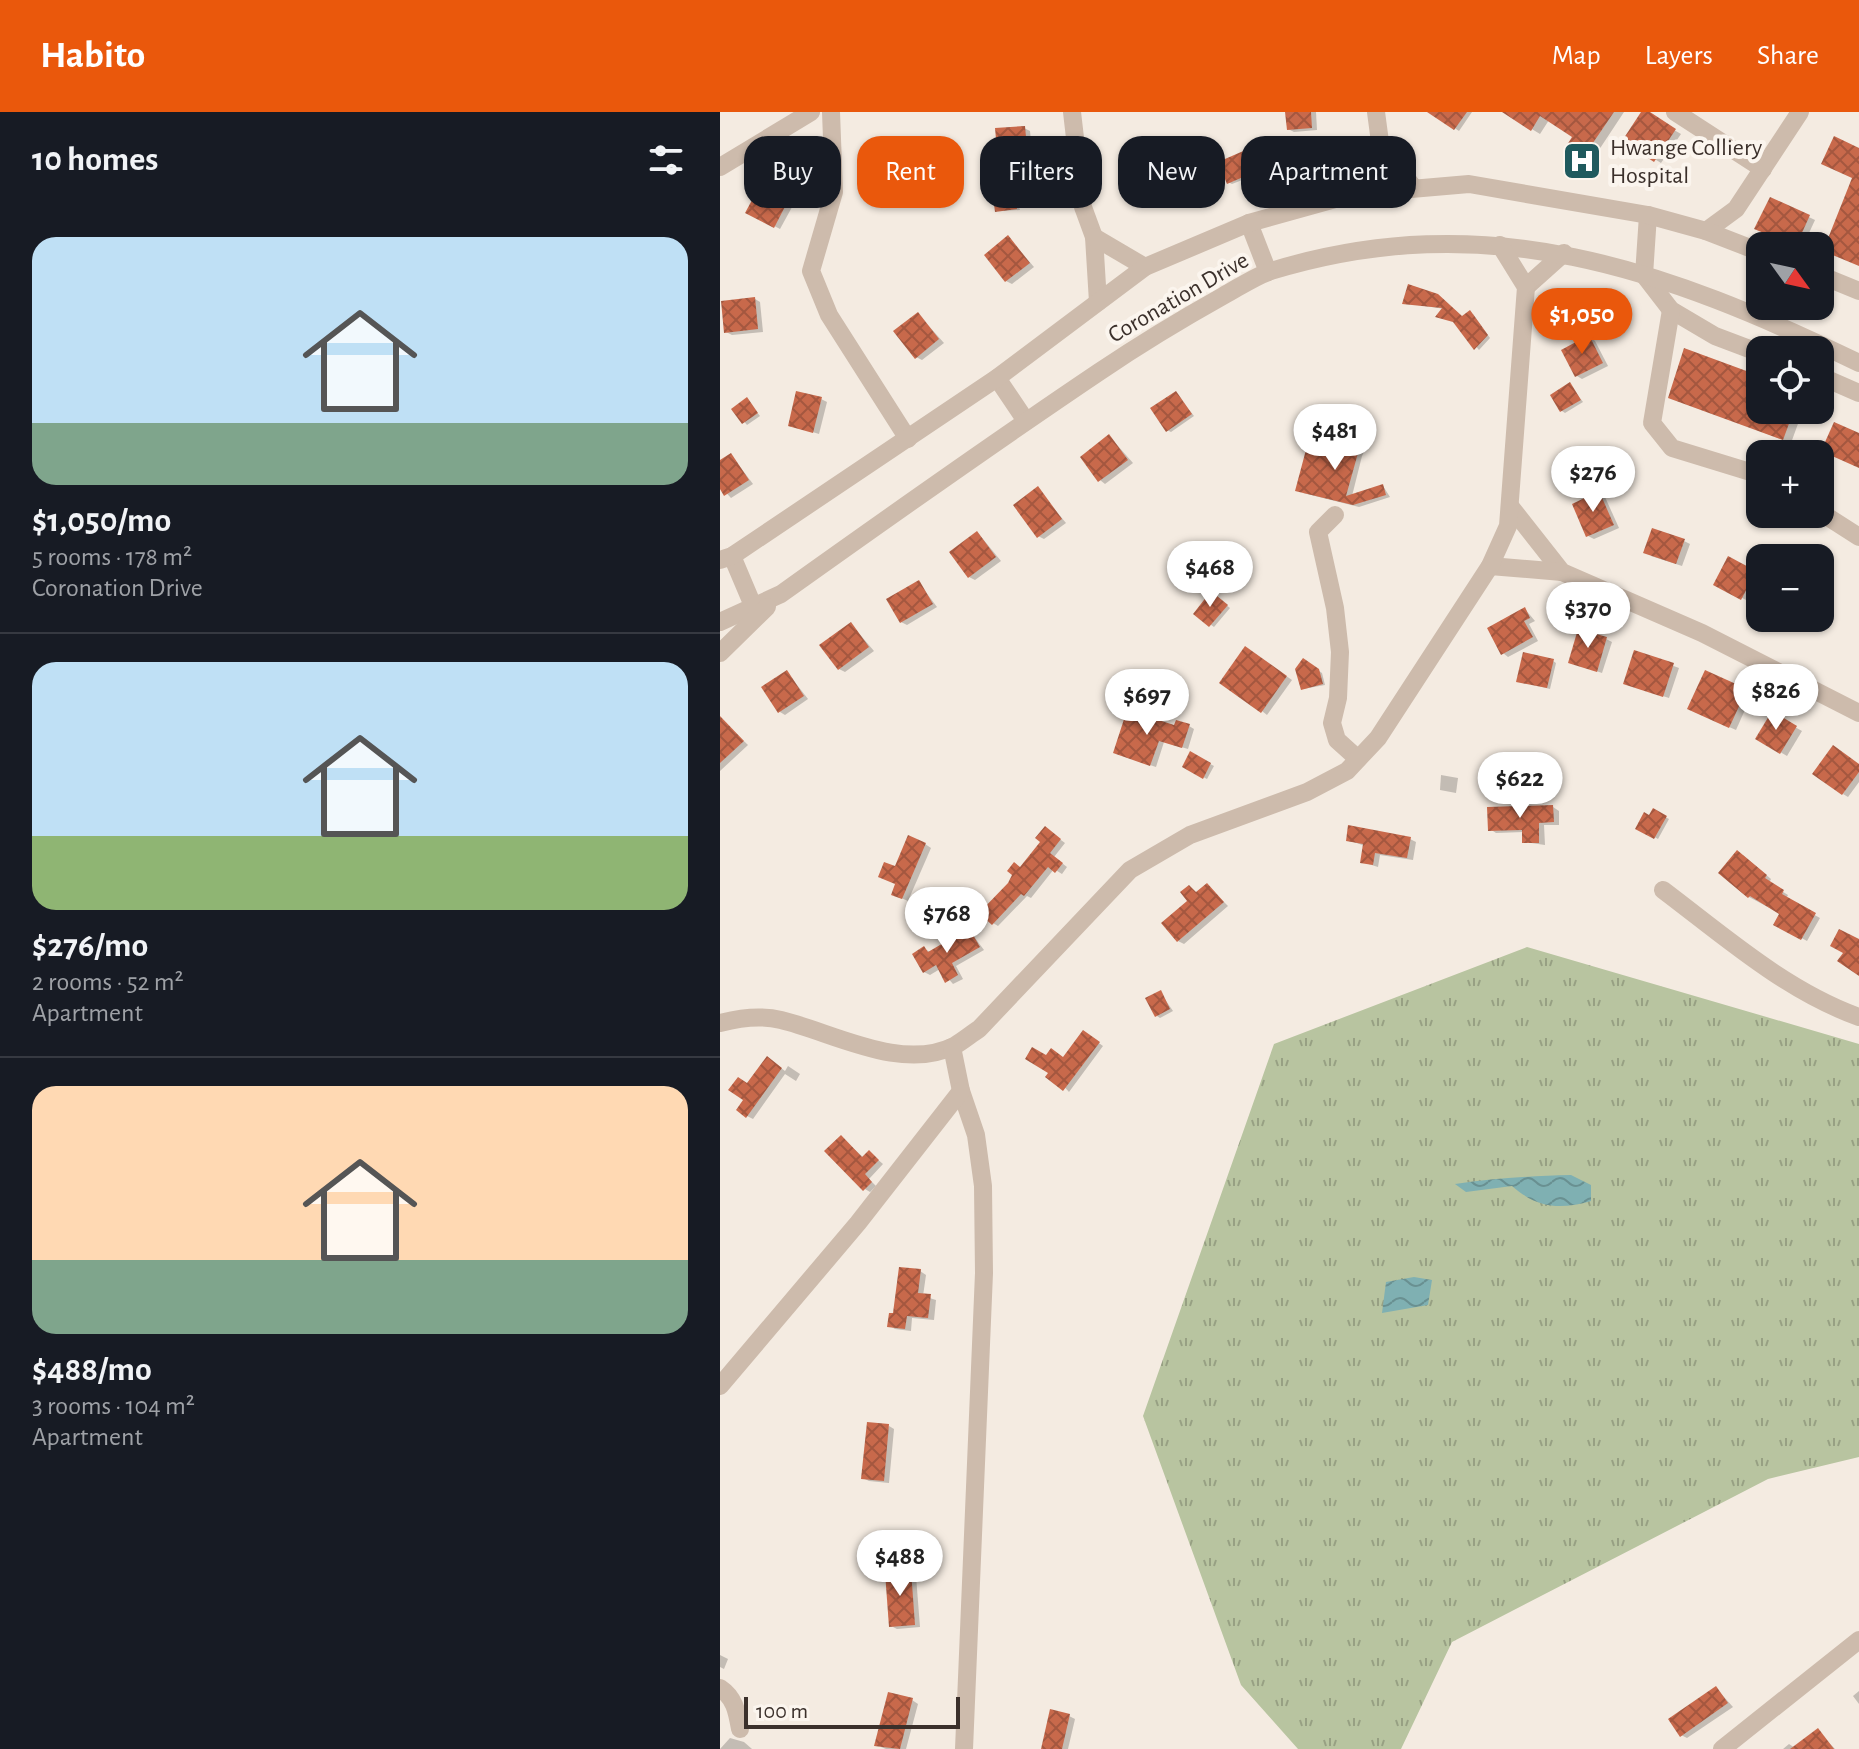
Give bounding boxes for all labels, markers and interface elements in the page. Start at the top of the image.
text: Habito [40,37,145,75]
text: Map [1552,42,1601,70]
text: Layers [1645,42,1713,70]
text: Share [1757,42,1819,70]
chip: Buy [744,136,841,208]
chip: Rent [857,136,964,208]
chip: Filters [980,136,1102,208]
chip: New [1118,136,1225,208]
chip: Apartment [1241,136,1416,208]
place label: Hwange Colliery Hospital [1610,136,1762,188]
icon: filters [644,138,688,182]
hospital icon: Hwange Colliery Hospital [1561,140,1603,182]
text: 10 homes [32,143,158,177]
north arrow [1746,232,1834,320]
map controls [1746,232,1834,632]
street label: Coronation Drive [1104,248,1253,348]
pin: $1,050 [1517,288,1647,356]
icon: home [288,289,432,433]
text: $1,050 [1549,301,1615,327]
button: locate [1746,336,1834,424]
pin: $481 [1288,404,1382,472]
text: $481 [1312,417,1358,443]
button: + [1746,440,1834,528]
pin: $276 [1546,446,1640,514]
text: $276 [1569,459,1617,485]
text: $1,050/mo [32,504,171,538]
pin: $468 [1163,541,1257,609]
text: 5 rooms · 178 m² [32,544,192,570]
button: − [1746,544,1834,632]
text: $468 [1185,554,1235,580]
text: Coronation Drive [32,575,203,601]
pin: $370 [1541,582,1635,650]
text: $370 [1564,595,1612,621]
pin: $826 [1729,664,1823,732]
pin: $697 [1100,669,1194,737]
text: $826 [1751,677,1801,703]
text: $697 [1123,682,1171,708]
icon: home [288,714,432,858]
pin: $622 [1473,752,1567,820]
text: $622 [1496,765,1544,791]
pin: $768 [900,887,994,955]
text: $768 [923,900,971,926]
text: $276/mo [32,929,148,963]
text: 2 rooms · 52 m² [32,969,184,995]
text: Apartment [32,1000,143,1026]
icon: home [288,1138,432,1282]
text: $488/mo [32,1353,152,1387]
text: 3 rooms · 104 m² [32,1393,195,1419]
text: Apartment [32,1424,143,1450]
pin: $488 [853,1530,947,1598]
text: $488 [875,1543,925,1569]
scale bar [744,1693,960,1729]
text: 100 m [756,1700,808,1722]

